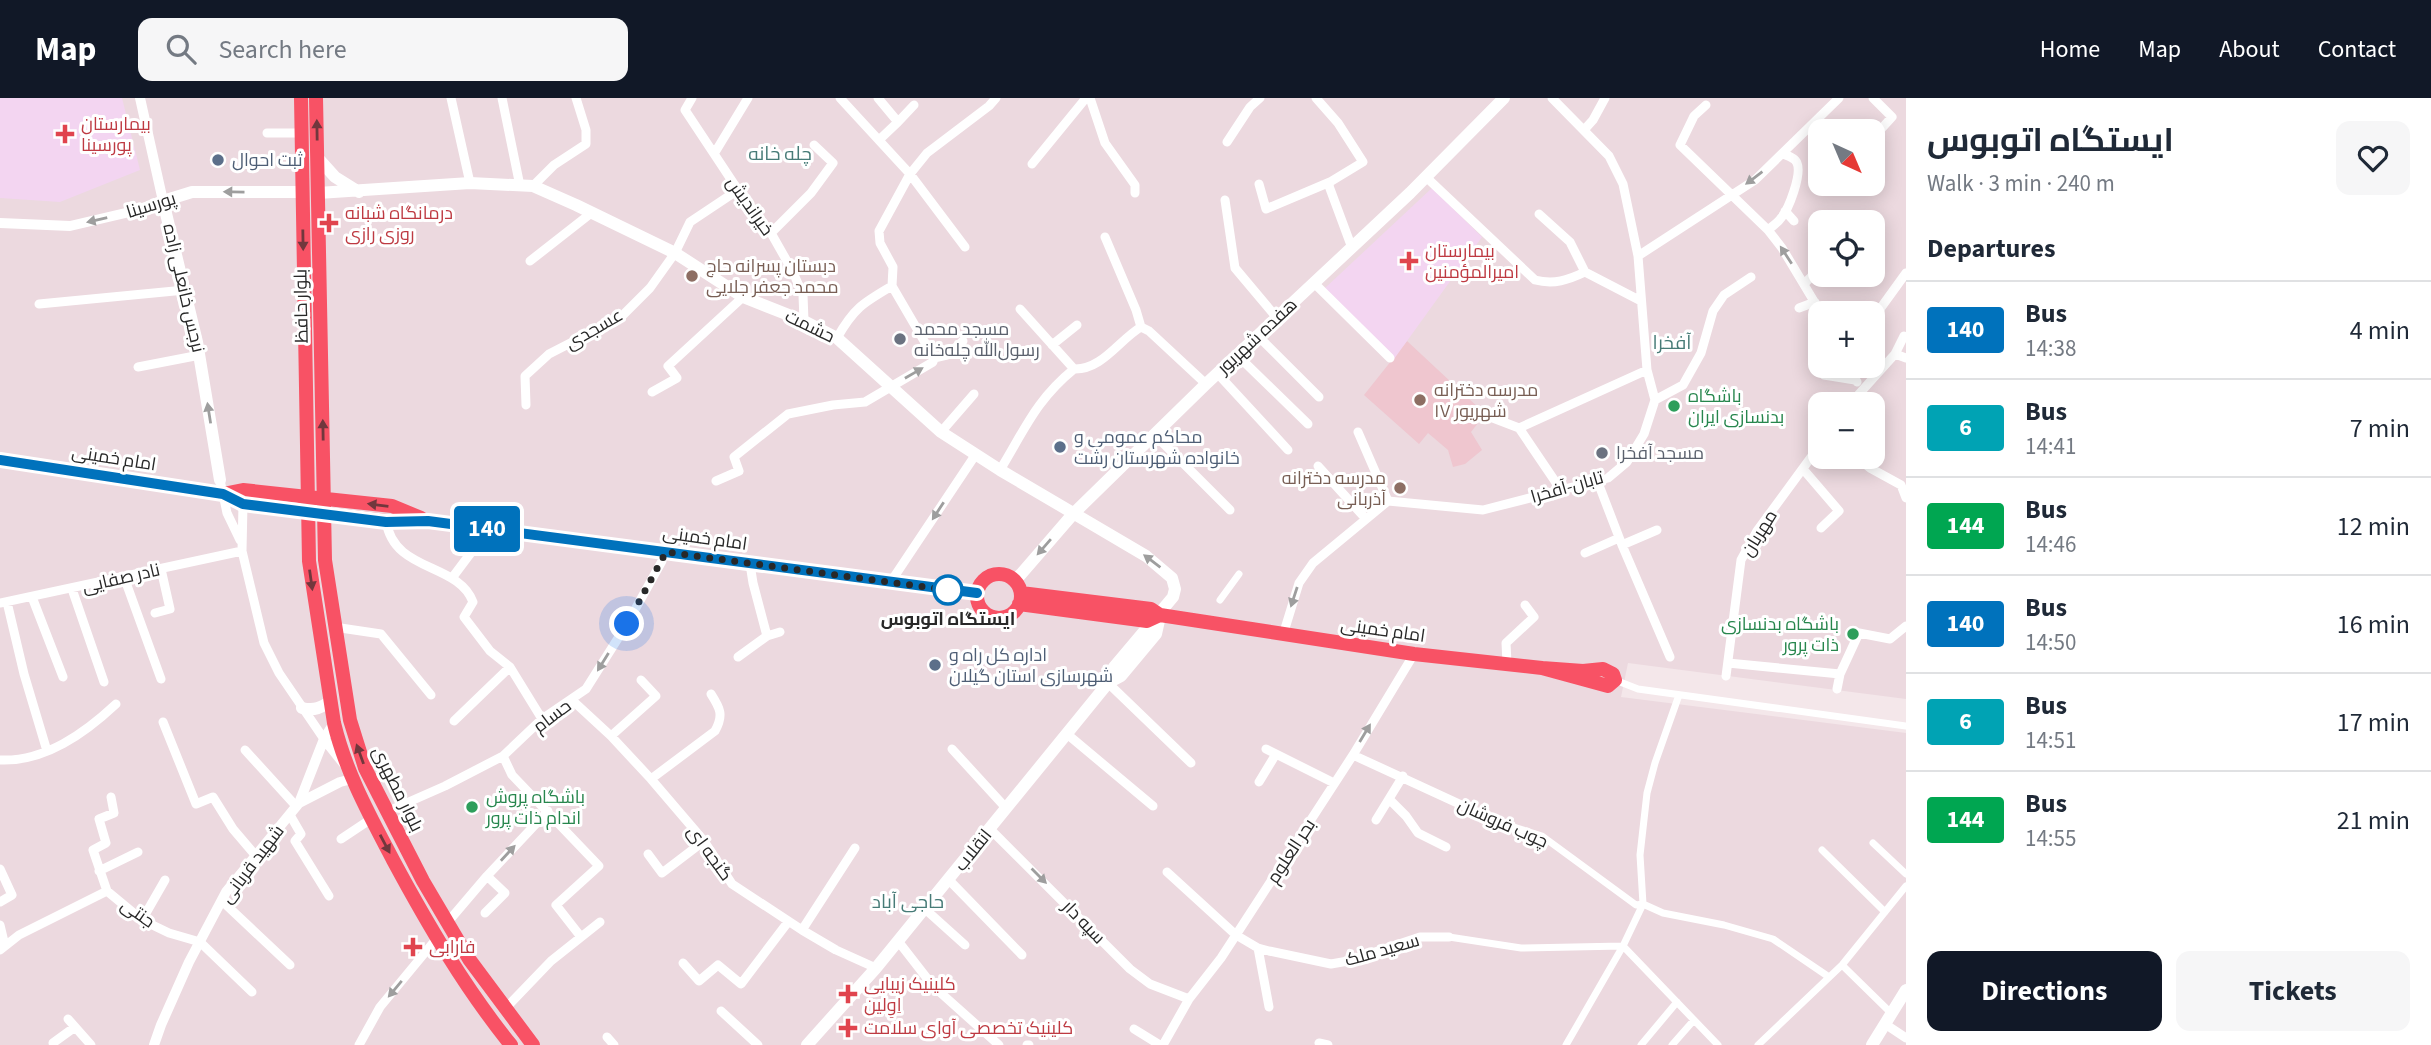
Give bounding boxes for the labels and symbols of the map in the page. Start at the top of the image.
place label: بیمارستان پورسینا [81,112,151,158]
one-way arrow [311,118,323,140]
north arrow [1808,119,1885,196]
marker: بیمارستان پورسینا [55,124,75,144]
district label: چله خانه [748,141,812,168]
place label: ثبت احوال [232,148,303,173]
marker: ثبت احوال [210,152,226,168]
one-way arrow [1746,171,1764,186]
street label: خیراندیش [720,172,779,241]
street label: پورسینا [123,186,179,225]
one-way arrow [223,186,245,198]
place label: درمانگاه شبانه روزی رازی [345,201,453,247]
marker: درمانگاه شبانه روزی رازی [319,213,339,233]
one-way arrow [86,215,108,226]
street label: نرجس خانعلی زاده [157,221,210,355]
one-way arrow [297,229,309,251]
place label: بیمارستان امیرالمؤمنین [1425,239,1519,285]
one-way arrow [1780,245,1793,264]
marker: بیمارستان امیرالمؤمنین [1399,251,1419,271]
place label: دبستان پسرانه حاج محمد جعفر جلایی [706,254,839,300]
marker: دبستان پسرانه حاج محمد جعفر جلایی [684,268,700,284]
street label: بلوار حافظ [288,269,315,343]
street label: هفده شهریور [1211,293,1303,381]
street label: عسجدی [561,303,628,356]
street label: حشمت [781,304,839,349]
place label: مسجد محمد رسول‌‌الله چله‌خانه [914,317,1040,363]
district label: آفخرا [1653,330,1691,357]
marker: مسجد محمد رسول‌‌الله چله‌خانه [892,331,908,347]
one-way arrow [904,367,923,380]
place label: مدرسه دخترانه ۱۷ شهریور [1434,378,1538,424]
place label: باشگاه بدنسازی ایران [1688,384,1784,430]
marker: مدرسه دخترانه ۱۷ شهریور [1412,392,1428,408]
marker: باشگاه بدنسازی ایران [1666,398,1682,414]
one-way arrow [203,402,214,424]
one-way arrow [318,419,329,441]
place label: محاکم عمومی و خانواده شهرستان رشت [1074,425,1240,471]
street label: امام خمینی [70,439,158,478]
marker: محاکم عمومی و خانواده شهرستان رشت [1052,439,1068,455]
place label: مسجد آفخرا [1616,441,1704,466]
marker: مسجد آفخرا [1594,445,1610,461]
street label: تابان-آفخرا [1528,465,1607,510]
place label: مدرسه دخترانه آذربانی [1282,466,1386,512]
marker: مدرسه دخترانه آذربانی [1392,480,1408,496]
one-way arrow [367,499,389,510]
one-way arrow [932,502,945,521]
street label: مهربان [1735,505,1784,561]
line badge: 140 [447,506,527,552]
street label: امام خمینی [661,520,749,557]
one-way arrow [1037,539,1052,556]
one-way arrow [1143,554,1161,569]
street label: نادر صفایی [80,557,163,600]
one-way arrow [306,569,317,591]
marker: ایستگاه اتوبوس [933,575,963,605]
one-way arrow [1289,587,1299,608]
your location [609,606,644,641]
place label: ایستگاه اتوبوس [881,607,1015,632]
street label: امام خمینی [1339,612,1427,649]
place label: باشگاه بدنسازی ذات پرور [1721,612,1839,658]
marker: باشگاه بدنسازی ذات پرور [1845,626,1861,642]
place label: اداره کل راه و شهرسازی استان گیلان [949,643,1113,689]
one-way arrow [596,653,609,672]
marker: اداره کل راه و شهرسازی استان گیلان [927,657,943,673]
street label: حسام [528,694,577,739]
one-way arrow [1359,724,1372,743]
street label: بلوار مطهری [366,742,429,836]
one-way arrow [354,743,365,764]
place label: باشگاه پروش اندام ذات پرور [485,785,585,831]
street label: چوب فروشان [1454,792,1552,855]
marker: باشگاه پروش اندام ذات پرور [464,799,480,815]
street label: بحر العلوم [1261,814,1322,889]
street label: شهید قربانی [215,820,290,909]
street label: گنجه ای [681,820,738,886]
street label: انقلاب [949,824,998,877]
one-way arrow [379,834,391,854]
one-way arrow [500,845,516,862]
one-way arrow [1030,868,1047,884]
district label: حاجی آباد [872,889,944,916]
street label: جنتی [116,893,160,934]
street label: سپه دار [1056,894,1111,950]
street label: سعید ملک [1342,928,1422,973]
place label: فارابی [429,935,476,960]
marker: فارابی [403,937,423,957]
place label: کلینیک زیبایی اِوِلین [864,972,956,1018]
one-way arrow [387,980,402,998]
marker: کلینیک زیبایی اِوِلین [838,984,858,1004]
place label: کلینیک تخصصی آوای سلامت [864,1016,1073,1041]
marker: کلینیک تخصصی آوای سلامت [838,1018,858,1038]

